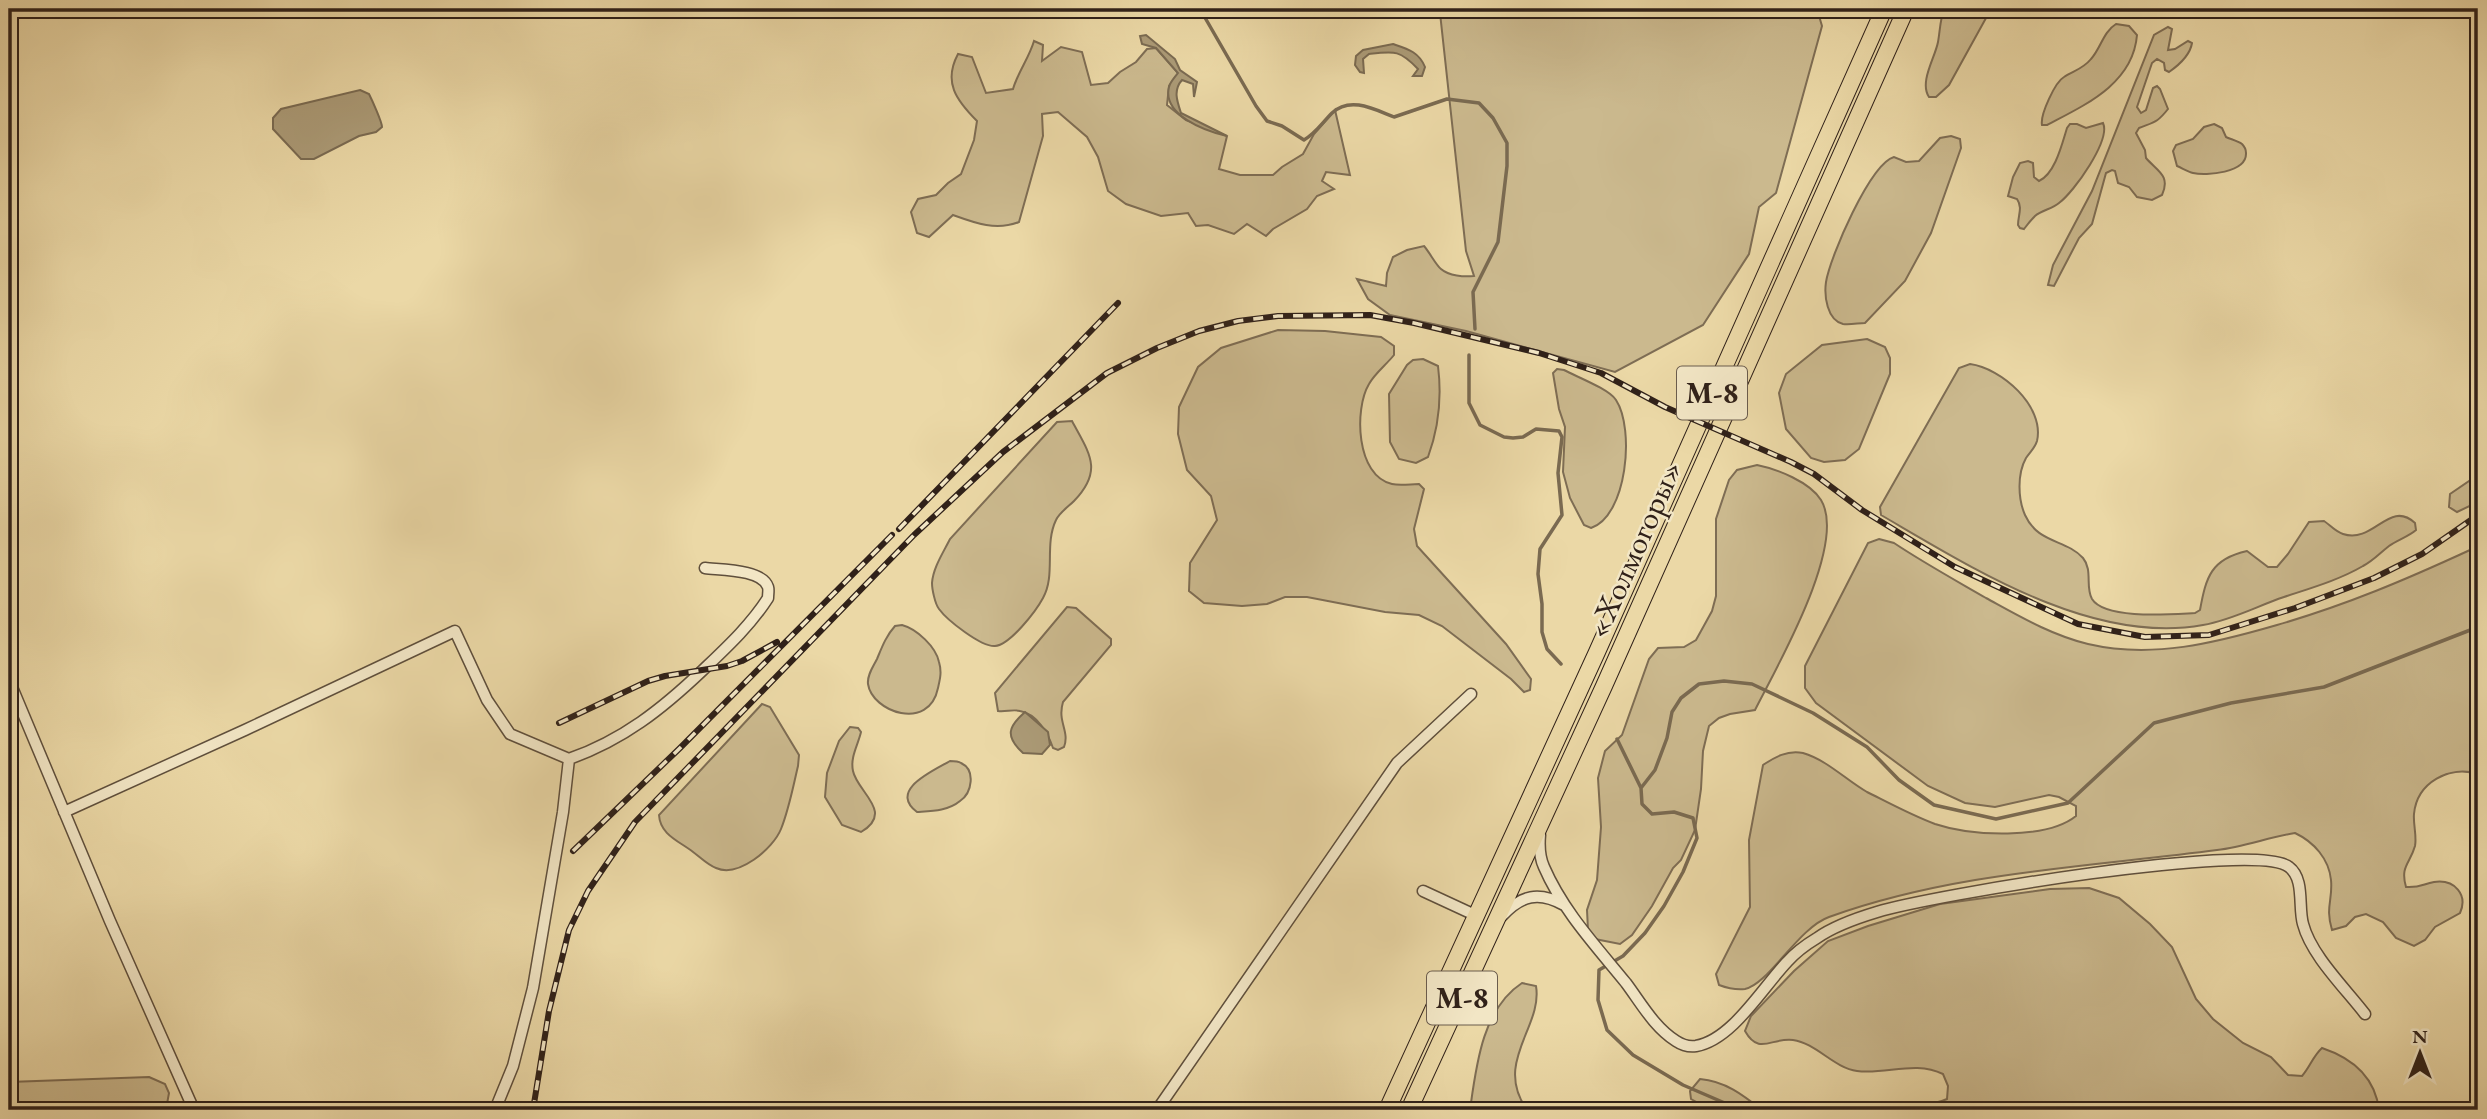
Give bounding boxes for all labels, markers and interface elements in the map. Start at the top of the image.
road number: М-8 [1677,366,1747,420]
street label: «Холмогоры» [1576,454,1692,644]
road number: М-8 [1427,972,1497,1024]
north arrow [2386,1018,2456,1088]
text: N [2412,1024,2428,1049]

